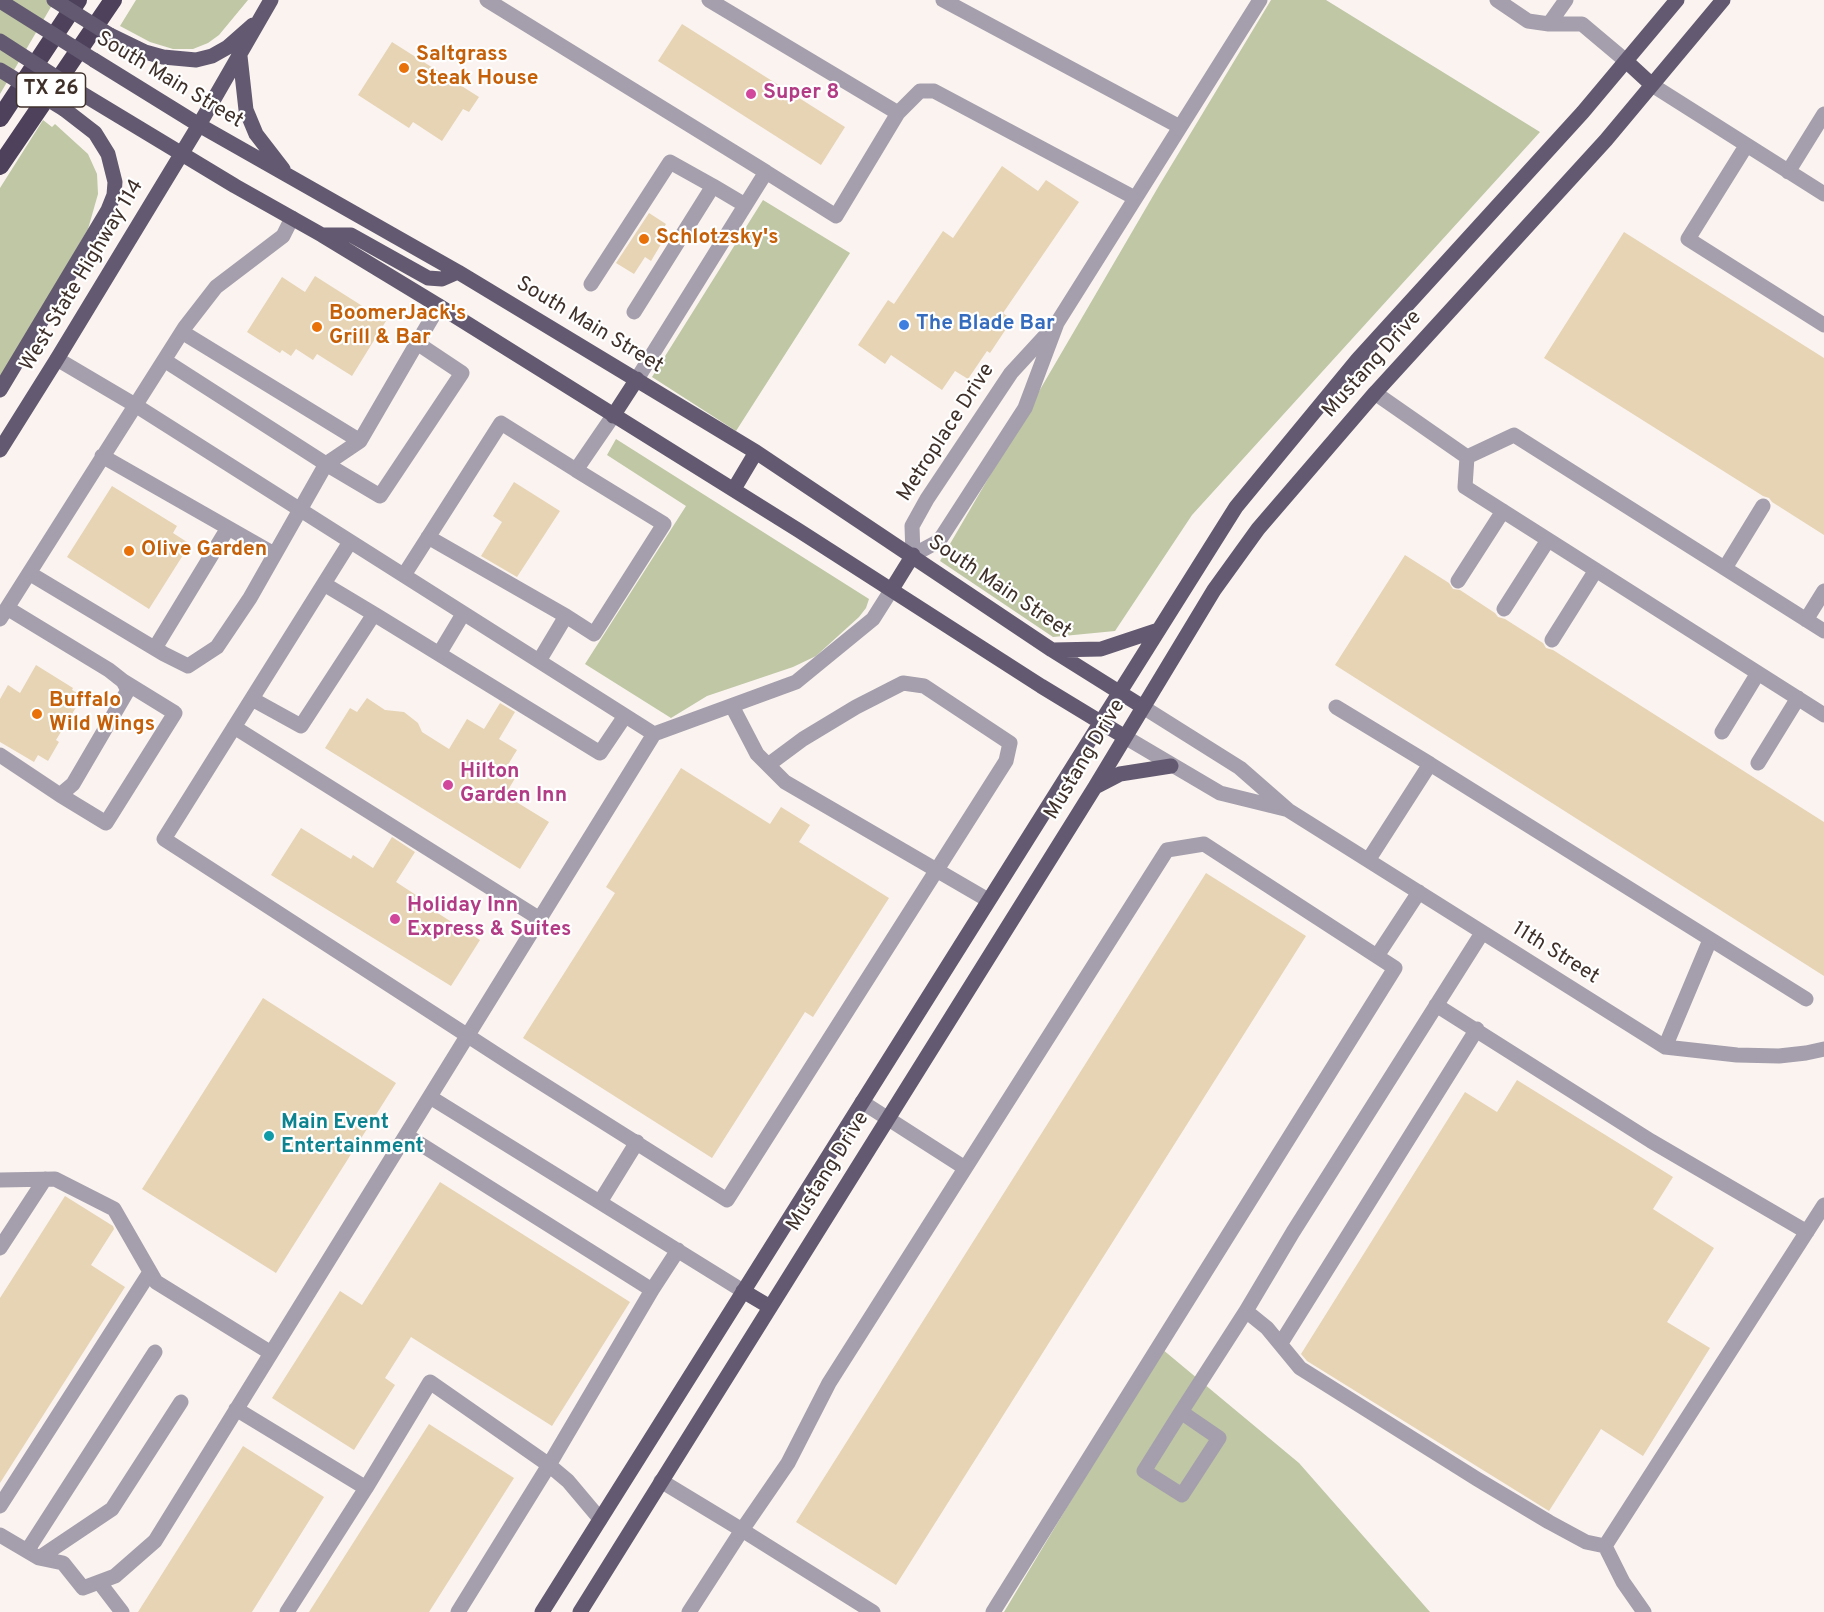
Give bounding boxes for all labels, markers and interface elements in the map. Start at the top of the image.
street label: South Main Street [91,27,247,135]
place label: Saltgrass Steak House [416,43,538,93]
marker: Saltgrass Steak House [397,61,411,75]
road number: TX 26 [16,73,86,107]
place label: Super 8 [763,81,840,107]
marker: Super 8 [744,87,758,101]
street label: West State Highway 114 [16,176,150,376]
place label: Schlotzsky's [656,226,779,252]
marker: Schlotzsky's [637,232,651,246]
street label: South Main Street [511,272,667,380]
place label: BoomerJack's Grill & Bar [329,302,466,352]
street label: Mustang Drive [1318,306,1428,424]
place label: The Blade Bar [916,312,1055,338]
marker: The Blade Bar [897,318,911,332]
marker: BoomerJack's Grill & Bar [310,320,324,334]
street label: Metroplace Drive [893,359,1001,507]
street label: South Main Street [923,531,1075,645]
place label: Olive Garden [141,538,267,564]
marker: Olive Garden [122,544,136,558]
place label: Buffalo Wild Wings [49,689,155,739]
street label: Mustang Drive [1040,695,1132,825]
marker: Buffalo Wild Wings [30,707,44,721]
place label: Hilton Garden Inn [460,760,567,810]
marker: Hilton Garden Inn [441,778,455,792]
place label: Holiday Inn Express & Suites [407,894,571,944]
marker: Holiday Inn Express & Suites [388,912,402,926]
street label: 11th Street [1507,917,1603,991]
street label: Mustang Drive [782,1108,876,1236]
place label: Main Event Entertainment [281,1111,424,1161]
marker: Main Event Entertainment [262,1129,276,1143]

